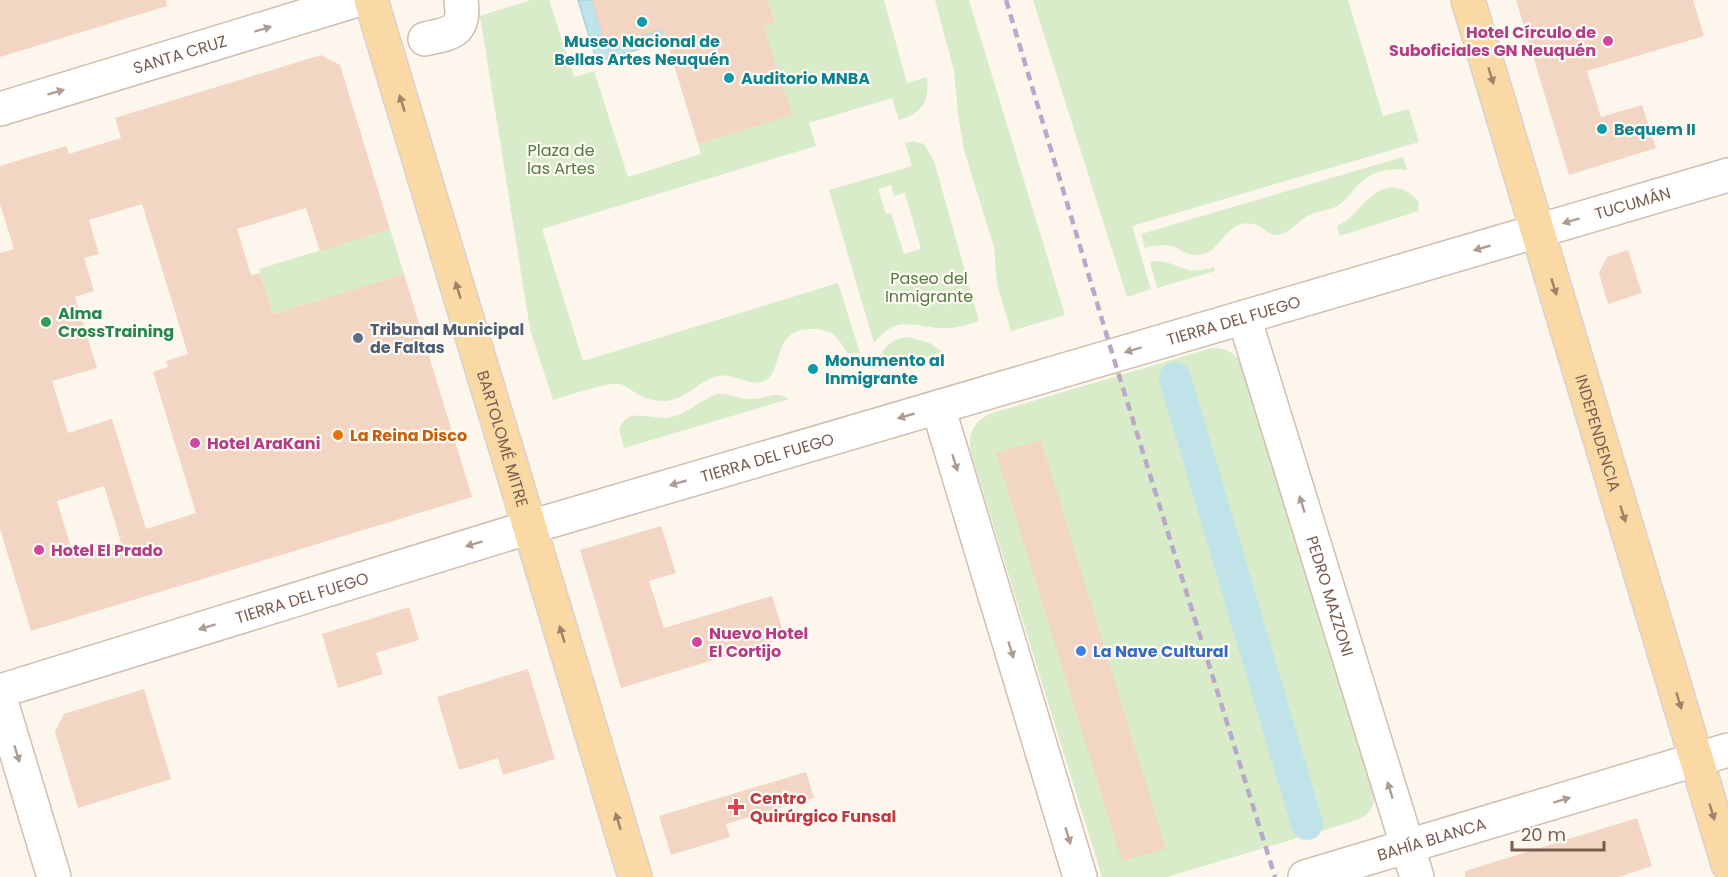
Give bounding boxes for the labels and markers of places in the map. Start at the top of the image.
marker: Museo Nacional de Bellas Artes Neuquén [635,15,649,29]
place label: Hotel Círculo de Suboficiales GN Neuquén [1389,21,1596,62]
place label: Museo Nacional de Bellas Artes Neuquén [554,30,730,71]
marker: Hotel Círculo de Suboficiales GN Neuquén [1601,34,1615,48]
place label: Auditorio MNBA [741,67,870,90]
marker: Auditorio MNBA [722,71,736,85]
place label: Bequem II [1614,118,1696,141]
marker: Bequem II [1595,122,1609,136]
place label: Alma CrossTraining [58,302,174,343]
marker: Alma CrossTraining [39,315,53,329]
place label: Tribunal Municipal de Faltas [370,318,524,359]
marker: Tribunal Municipal de Faltas [351,331,365,345]
place label: Monumento al Inmigrante [825,349,945,390]
marker: Monumento al Inmigrante [806,362,820,376]
place label: La Reina Disco [350,424,467,447]
marker: La Reina Disco [331,428,345,442]
place label: Hotel AraKani [207,432,320,455]
marker: Hotel AraKani [188,436,202,450]
place label: Hotel El Prado [51,539,163,562]
marker: Hotel El Prado [32,543,46,557]
place label: Nuevo Hotel El Cortijo [709,622,808,663]
marker: Nuevo Hotel El Cortijo [690,635,704,649]
place label: La Nave Cultural [1093,640,1228,663]
marker: La Nave Cultural [1074,644,1088,658]
place label: Centro Quirúrgico Funsal [750,787,896,828]
marker: Centro Quirúrgico Funsal [727,798,745,816]

